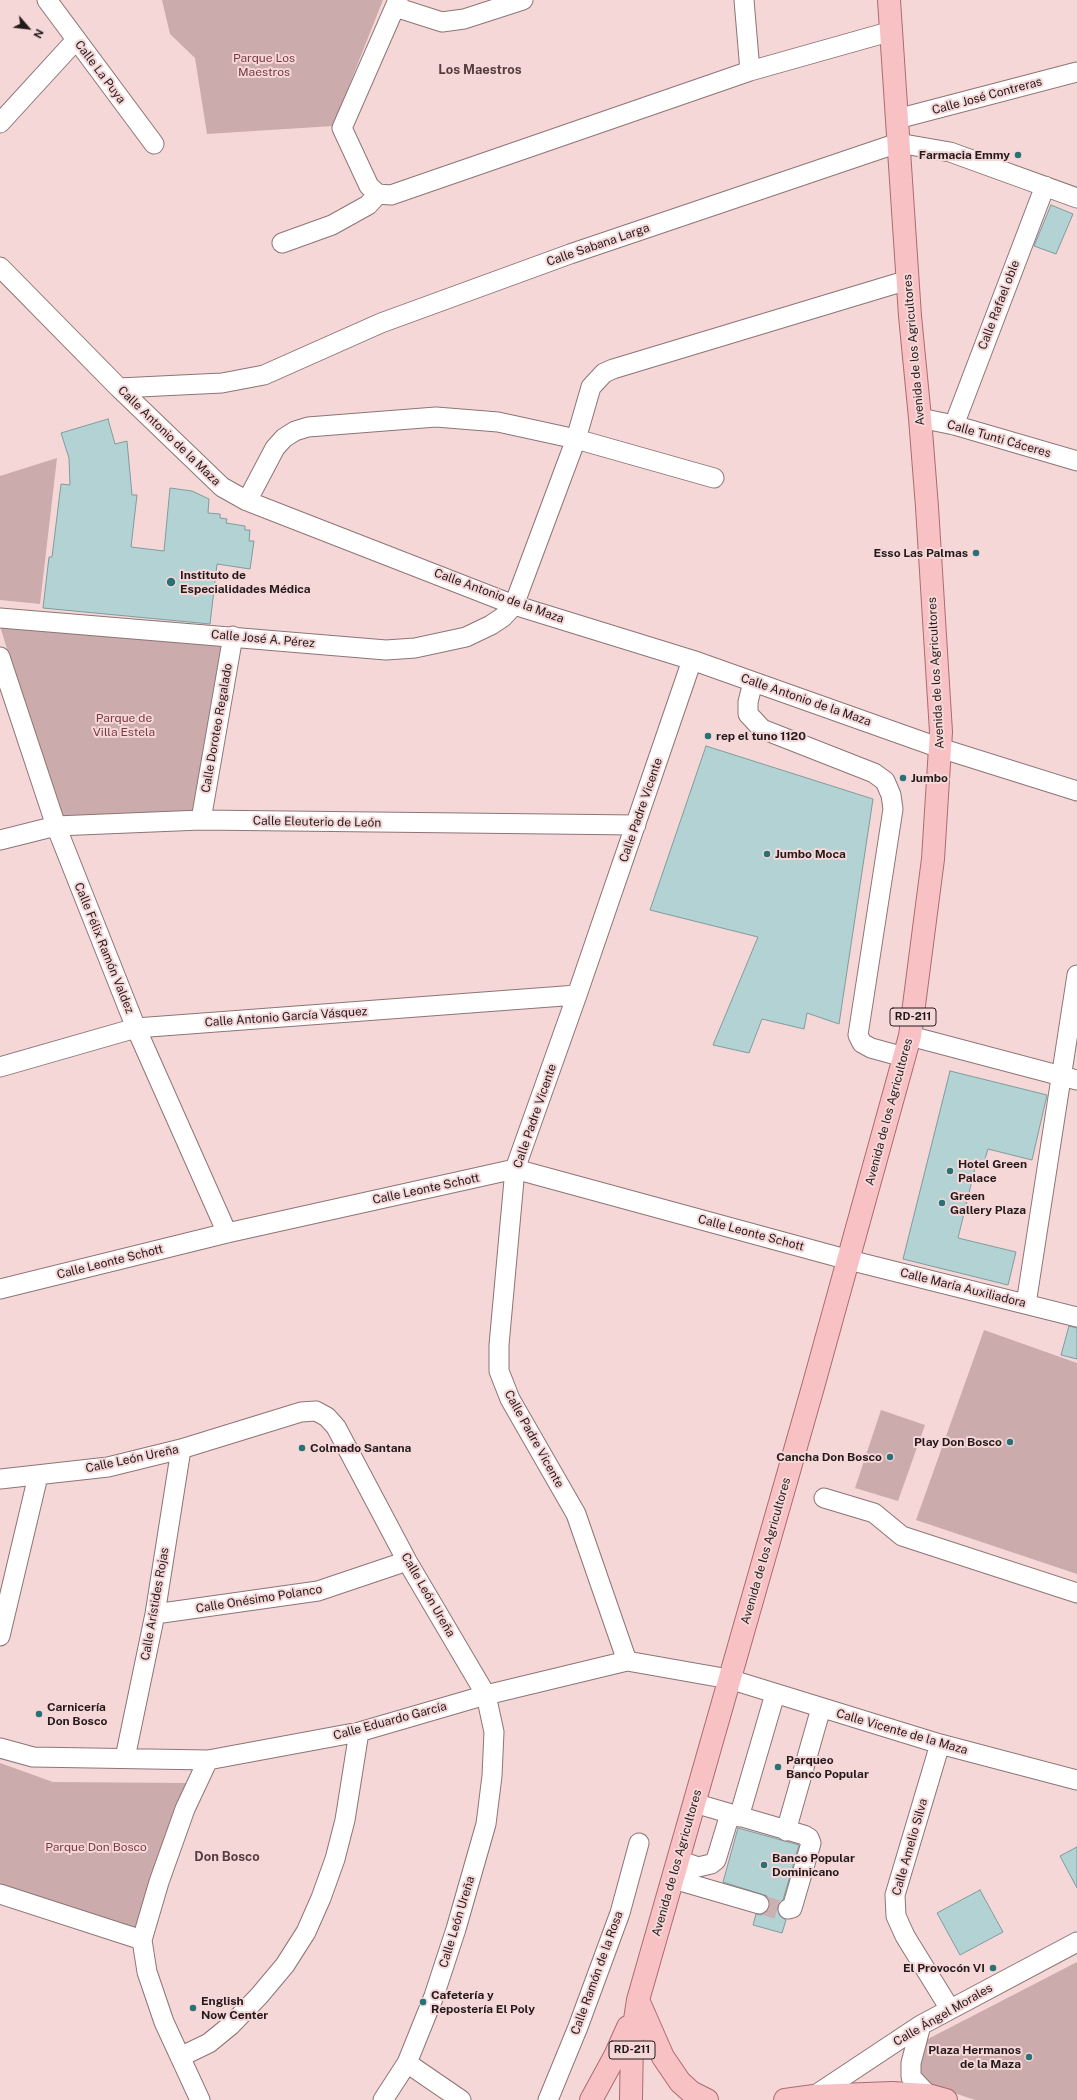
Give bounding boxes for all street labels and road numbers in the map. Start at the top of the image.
street label: Calle La Puya [72,38,128,106]
street label: Calle José Contreras [930,74,1044,118]
street label: Calle Sabana Larga [545,221,651,269]
street label: Calle Rafael oble [975,258,1023,352]
street label: Avenida de los Agricultores [900,274,928,426]
street label: Calle Antonio de la Maza [115,383,223,489]
street label: Calle Tunti Cáceres [945,417,1053,461]
street label: Calle Antonio de la Maza [432,566,566,626]
street label: Avenida de los Agricultores [925,597,947,749]
street label: Calle José A. Pérez [211,627,315,651]
street label: Calle Doroteo Regalado [199,662,235,794]
street label: Calle Antonio de la Maza [739,671,873,729]
street label: Calle Padre Vicente [616,756,666,864]
street label: Calle Eleuterio de León [253,814,381,830]
street label: Calle Félix Ramón Valdez [71,880,137,1016]
street label: Calle Antonio García Vásquez [204,1004,368,1030]
road number: RD-211 [890,1008,936,1026]
street label: Avenida de los Agricultores [862,1037,916,1187]
street label: Calle Padre Vicente [510,1062,560,1170]
street label: Calle Leonte Schott [371,1171,481,1207]
street label: Calle Leonte Schott [696,1212,806,1254]
street label: Calle Leonte Schott [55,1242,165,1282]
street label: Calle María Auxiliadora [899,1265,1027,1311]
street label: Calle Padre Vicente [501,1388,567,1490]
street label: Calle León Ureña [84,1442,180,1476]
street label: Avenida de los Agricultores [738,1476,794,1626]
street label: Calle Arístides Rojas [138,1546,172,1662]
street label: Calle León Ureña [398,1550,458,1640]
street label: Calle Onésimo Polanco [195,1582,323,1616]
street label: Calle Eduardo García [332,1699,448,1743]
street label: Calle Vicente de la Maza [835,1706,969,1758]
street label: Avenida de los Agricultores [649,1788,705,1938]
street label: Calle Amelio Silva [889,1797,931,1897]
street label: Calle León Ureña [436,1875,478,1969]
street label: Calle Ramón de la Rosa [568,1909,626,2037]
street label: Calle Ángel Morales [891,1981,995,2049]
road number: RD-211 [609,2041,655,2059]

